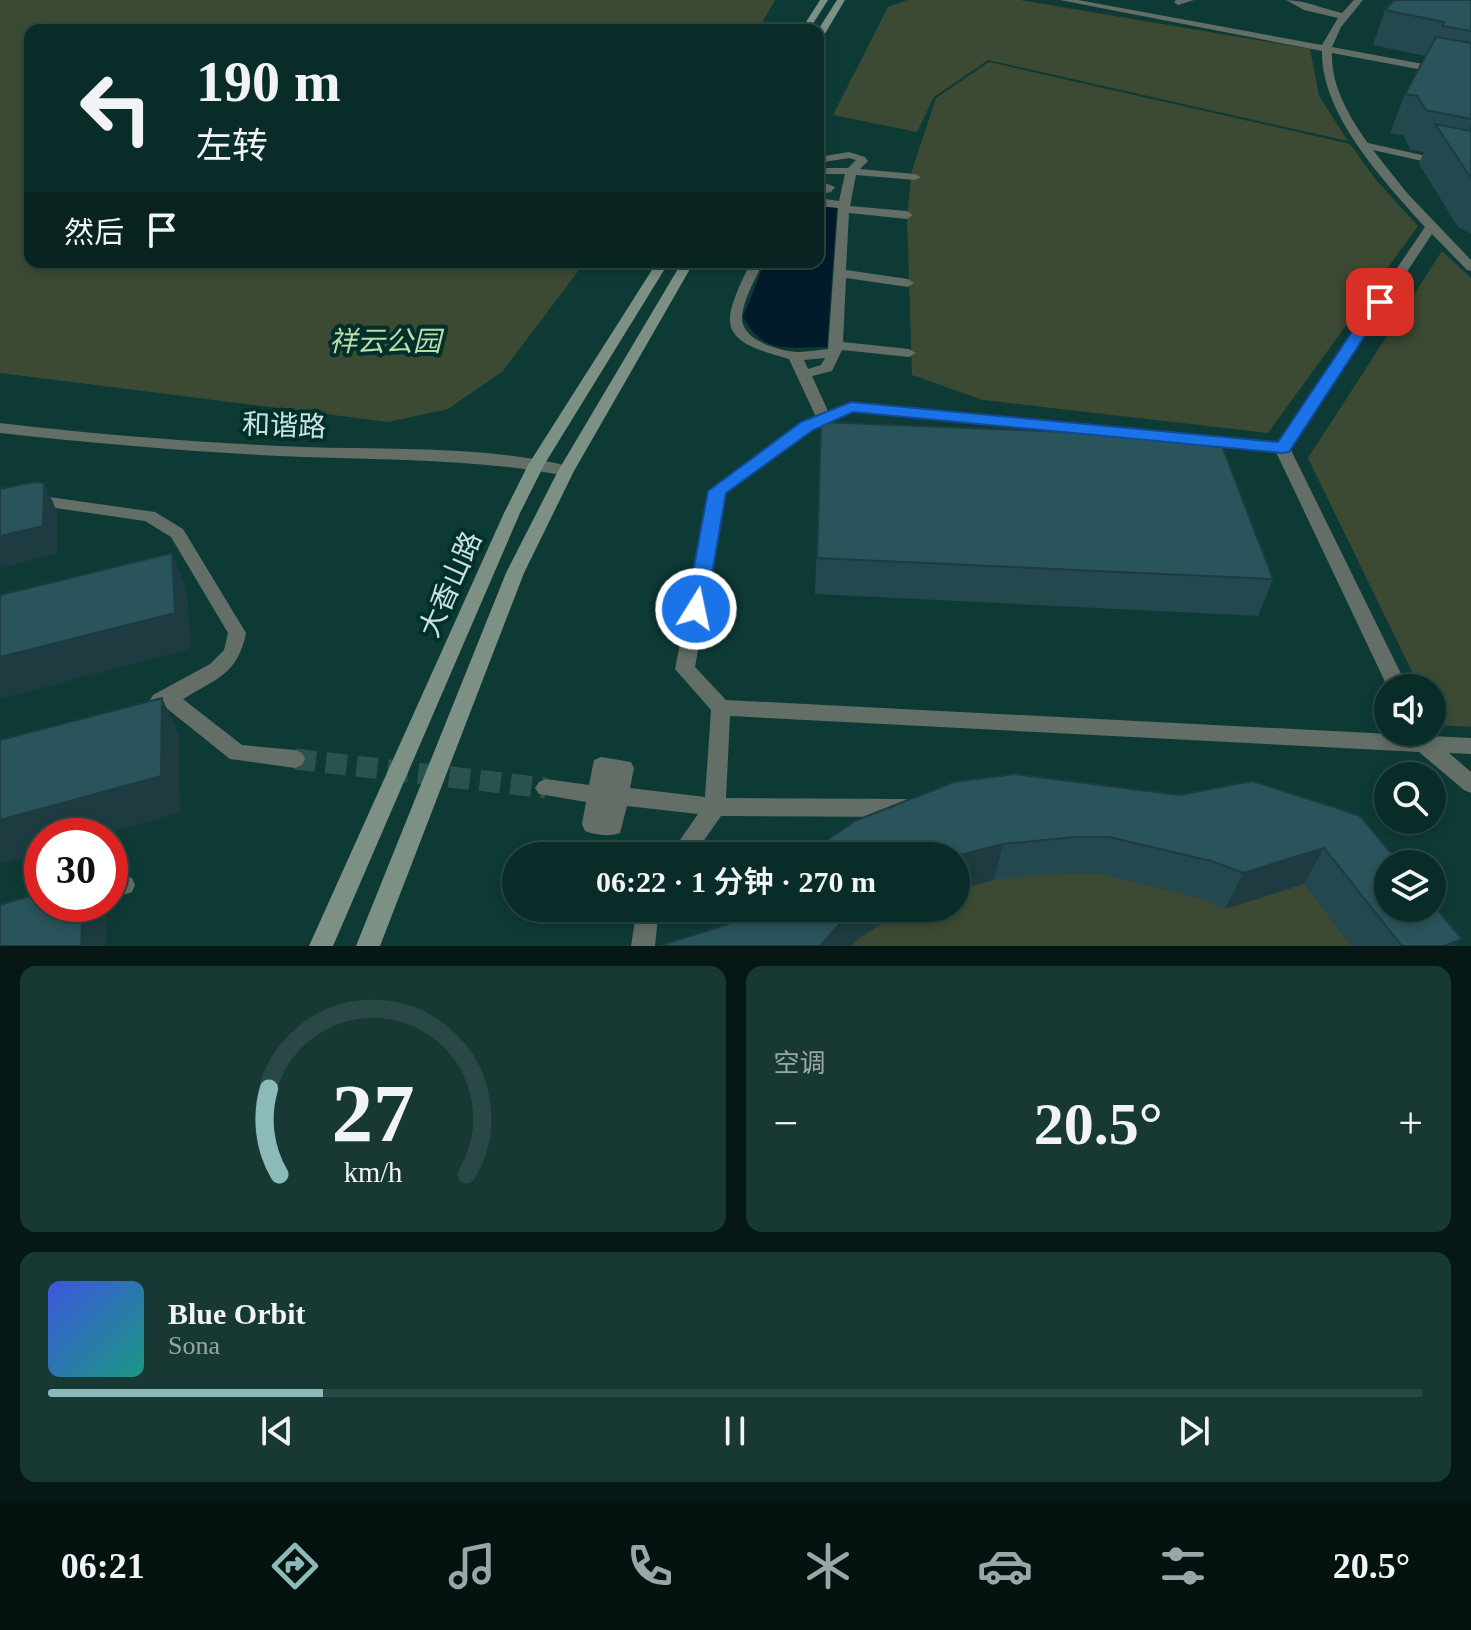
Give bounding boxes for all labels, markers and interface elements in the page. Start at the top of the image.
text: 190 m [196,51,341,113]
icon: left [64,56,168,160]
text: 左转 [196,126,268,166]
icon: arrive [140,208,184,252]
text: 然后 [64,216,124,249]
pin [1346,268,1414,336]
icon: arrive [1358,280,1402,324]
park label: 祥云公园 [329,326,445,357]
street label: 和谐路 [241,409,327,442]
street label: 大香山路 [414,527,487,642]
position arrow [654,567,738,651]
map controls [1374,674,1446,922]
button: sound [1374,674,1446,746]
button: search [1374,762,1446,834]
speed limit sign: 30 [24,818,128,922]
button: layers [1374,850,1446,922]
text: 06:22 · 1 分钟 · 270 m [596,865,876,898]
text: 空调 [774,1049,826,1078]
text: 27 [331,1067,414,1159]
text: 20.5° [1034,1091,1163,1157]
text: − [774,1099,798,1148]
text: + [1398,1099,1423,1148]
text: km/h [343,1157,402,1188]
text: Blue Orbit [168,1297,306,1330]
text: Sona [168,1331,220,1360]
icon: previous [255,1409,299,1453]
icon: pause [713,1409,757,1453]
icon: next [1172,1409,1216,1453]
icon: directions [267,1538,323,1594]
icon: music [444,1538,500,1594]
icon: phone [622,1538,678,1594]
icon: climate [800,1538,856,1594]
icon: car [977,1538,1033,1594]
icon: filters [1155,1538,1211,1594]
text: 06:21 [61,1546,145,1586]
text: 20.5° [1333,1546,1410,1586]

